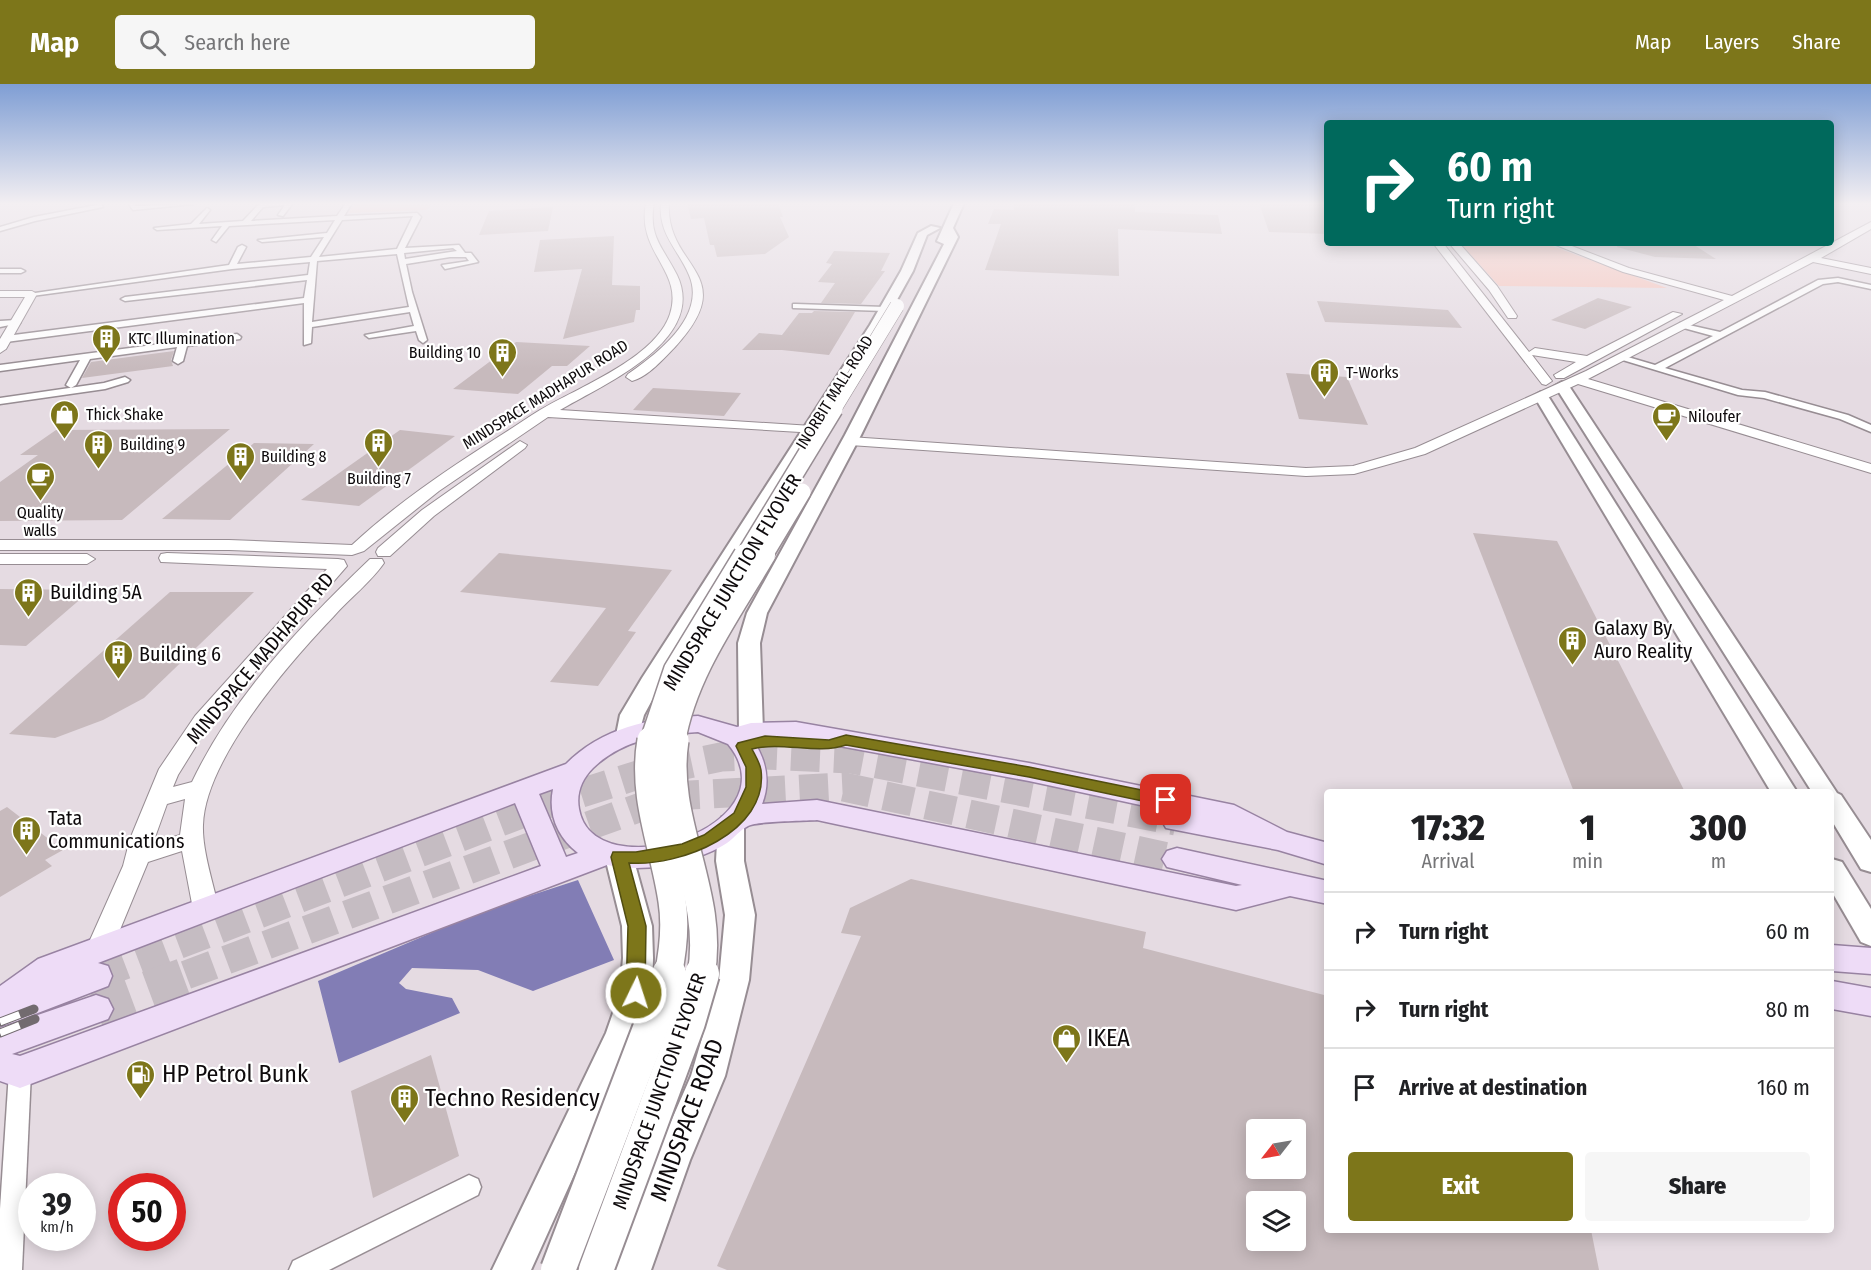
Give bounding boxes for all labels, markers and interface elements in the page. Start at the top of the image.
search box [115,15,535,69]
text: Map [30,26,79,59]
icon: search [136,26,169,59]
text: Search here [184,29,290,56]
text: Map [1635,29,1671,55]
text: Layers [1704,29,1759,55]
text: Share [1792,29,1841,55]
text: 60 m [1447,142,1533,192]
icon: right [1348,144,1426,222]
text: Turn right [1447,193,1555,225]
building icon: KTC Illumination [91,322,123,364]
place label: KTC Illumination [128,329,235,348]
street label: INORBIT MALL ROAD [792,332,877,453]
street label: MINDSPACE MADHAPUR ROAD [459,336,631,453]
building icon: Building 10 [486,336,518,378]
place label: Building 10 [409,343,481,362]
building icon: T-Works [1309,356,1341,398]
place label: T-Works [1346,363,1399,382]
shop icon: Thick Shake [49,398,81,440]
cafe icon: Niloufer [1651,400,1683,442]
place label: Thick Shake [86,405,163,424]
place label: Niloufer [1688,407,1741,426]
building icon: Building 7 [363,426,395,468]
building icon: Building 9 [83,428,115,470]
place label: Building 9 [120,435,186,454]
building icon: Building 8 [224,440,256,482]
place label: Building 8 [261,447,327,466]
cafe icon: Quality walls [24,460,56,502]
place label: Building 7 [347,469,412,488]
street label: MINDSPACE JUNCTION FLYOVER [658,469,806,695]
place label: Quality walls [17,503,64,540]
street label: MINDSPACE MADHAPUR RD [181,567,339,749]
building icon: Building 5A [13,576,45,618]
place label: Building 5A [50,580,142,604]
place label: Galaxy By Auro Reality [1594,616,1692,663]
building icon: Galaxy By Auro Reality [1557,624,1589,666]
building icon: Building 6 [102,638,134,680]
place label: Building 6 [139,642,221,666]
pin [1140,774,1191,825]
icon: arrive [1149,783,1182,816]
place label: Tata Communications [48,806,184,853]
text: 17:32 [1411,806,1485,850]
text: 1 [1580,806,1595,850]
text: 300 [1690,806,1747,850]
building icon: Tata Communications [11,814,43,856]
text: Arrival [1421,849,1475,873]
text: min [1572,849,1603,873]
text: m [1711,849,1726,873]
icon: right [1348,915,1381,948]
text: Turn right [1399,918,1488,945]
text: 60 m [1766,918,1810,945]
position arrow [604,961,668,1025]
street label: MINDSPACE JUNCTION FLYOVER [607,970,711,1212]
icon: right [1348,993,1381,1026]
text: Turn right [1399,996,1488,1023]
text: 80 m [1765,996,1810,1023]
shop icon: IKEA [1050,1022,1082,1064]
place label: IKEA [1087,1024,1130,1052]
street label: MINDSPACE ROAD [645,1035,729,1205]
fuel station icon: HP Petrol Bunk [125,1058,157,1100]
place label: HP Petrol Bunk [162,1060,309,1088]
icon: arrive [1348,1071,1381,1104]
text: Arrive at destination [1399,1074,1587,1101]
text: 160 m [1757,1074,1810,1101]
building icon: Techno Residency [388,1082,420,1124]
place label: Techno Residency [425,1084,600,1112]
north arrow [1246,1119,1306,1179]
map controls [1246,1119,1306,1251]
button: Exit [1348,1152,1573,1221]
button: Share [1585,1152,1810,1221]
speed limit sign: 50 [108,1173,186,1251]
text: 39 [42,1187,72,1223]
button: layers [1246,1191,1306,1251]
text: km/h [40,1218,74,1236]

